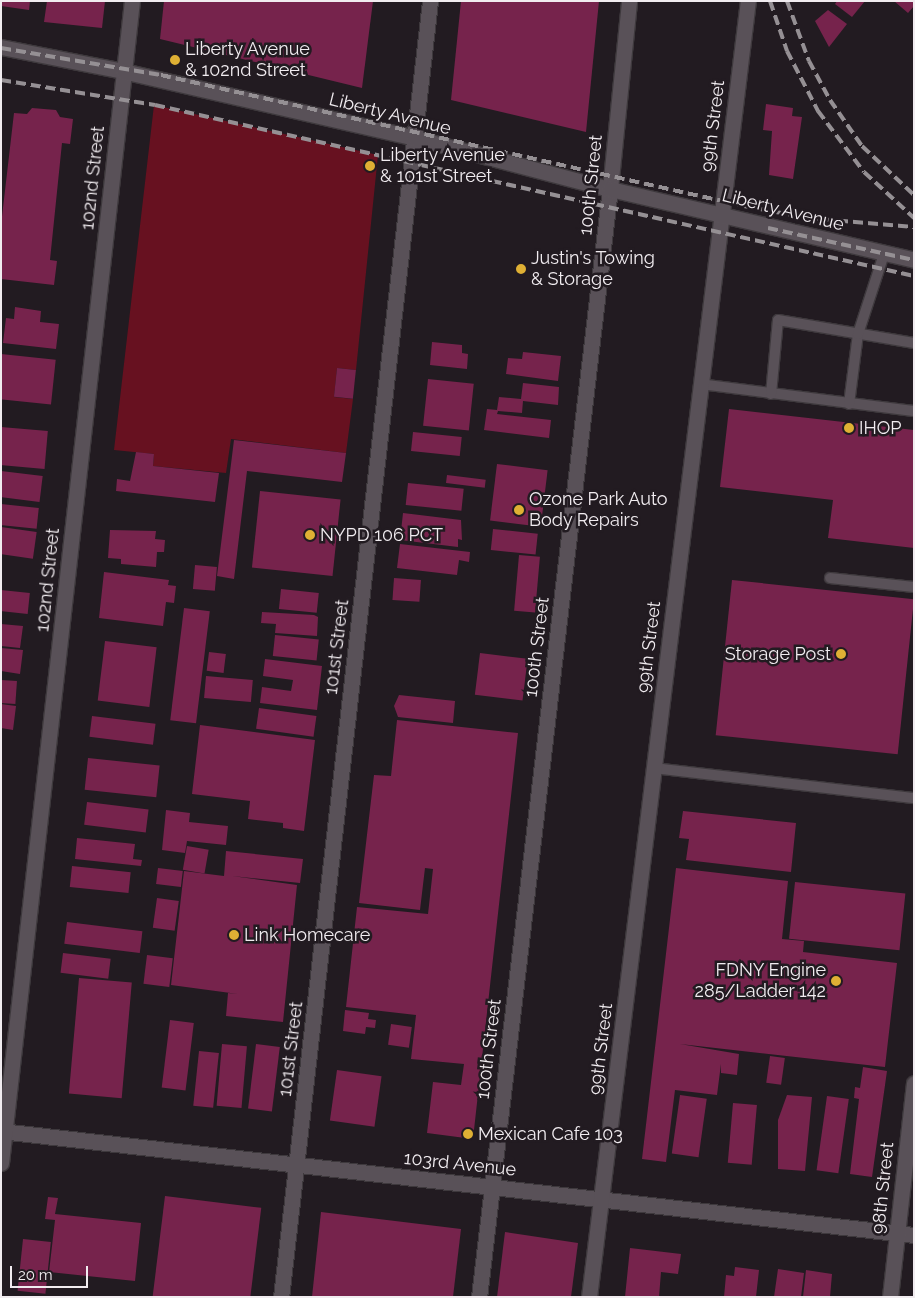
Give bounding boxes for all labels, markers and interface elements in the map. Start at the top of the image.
place label: Liberty Avenue & 102nd Street [185,39,311,82]
marker: Liberty Avenue & 102nd Street [169,54,181,66]
street label: 99th Street [697,79,729,173]
street label: Liberty Avenue [326,88,454,140]
street label: 102nd Street [77,125,109,231]
street label: 100th Street [575,134,607,236]
place label: Liberty Avenue & 101st Street [380,145,506,188]
marker: Liberty Avenue & 101st Street [364,160,376,172]
street label: Liberty Avenue [719,184,847,236]
place label: Justin's Towing & Storage [531,248,655,290]
marker: Justin's Towing & Storage [515,263,527,275]
place label: IHOP [859,417,901,439]
marker: IHOP [843,422,855,434]
place label: Ozone Park Auto Body Repairs [529,489,668,532]
marker: Ozone Park Auto Body Repairs [513,504,525,516]
place label: NYPD 106 PCT [320,524,443,546]
street label: 102nd Street [32,527,64,633]
marker: NYPD 106 PCT [304,529,316,541]
street label: 100th Street [520,596,554,698]
street label: 101st Street [320,598,354,696]
street label: 99th Street [633,600,665,694]
place label: Storage Post [725,643,831,665]
marker: Storage Post [835,648,847,660]
place label: Link Homecare [244,924,370,946]
marker: Link Homecare [228,929,240,941]
place label: FDNY Engine 285/Ladder 142 [694,960,826,1002]
marker: FDNY Engine 285/Ladder 142 [830,975,842,987]
street label: 100th Street [472,998,506,1100]
street label: 101st Street [274,1000,308,1098]
street label: 99th Street [585,1002,617,1096]
place label: Mexican Cafe 103 [478,1123,623,1145]
marker: Mexican Cafe 103 [462,1128,474,1140]
street label: 98th Street [867,1141,899,1235]
street label: 103rd Avenue [403,1147,517,1181]
scale bar [12,1256,90,1288]
text: 20 m [18,1266,53,1284]

